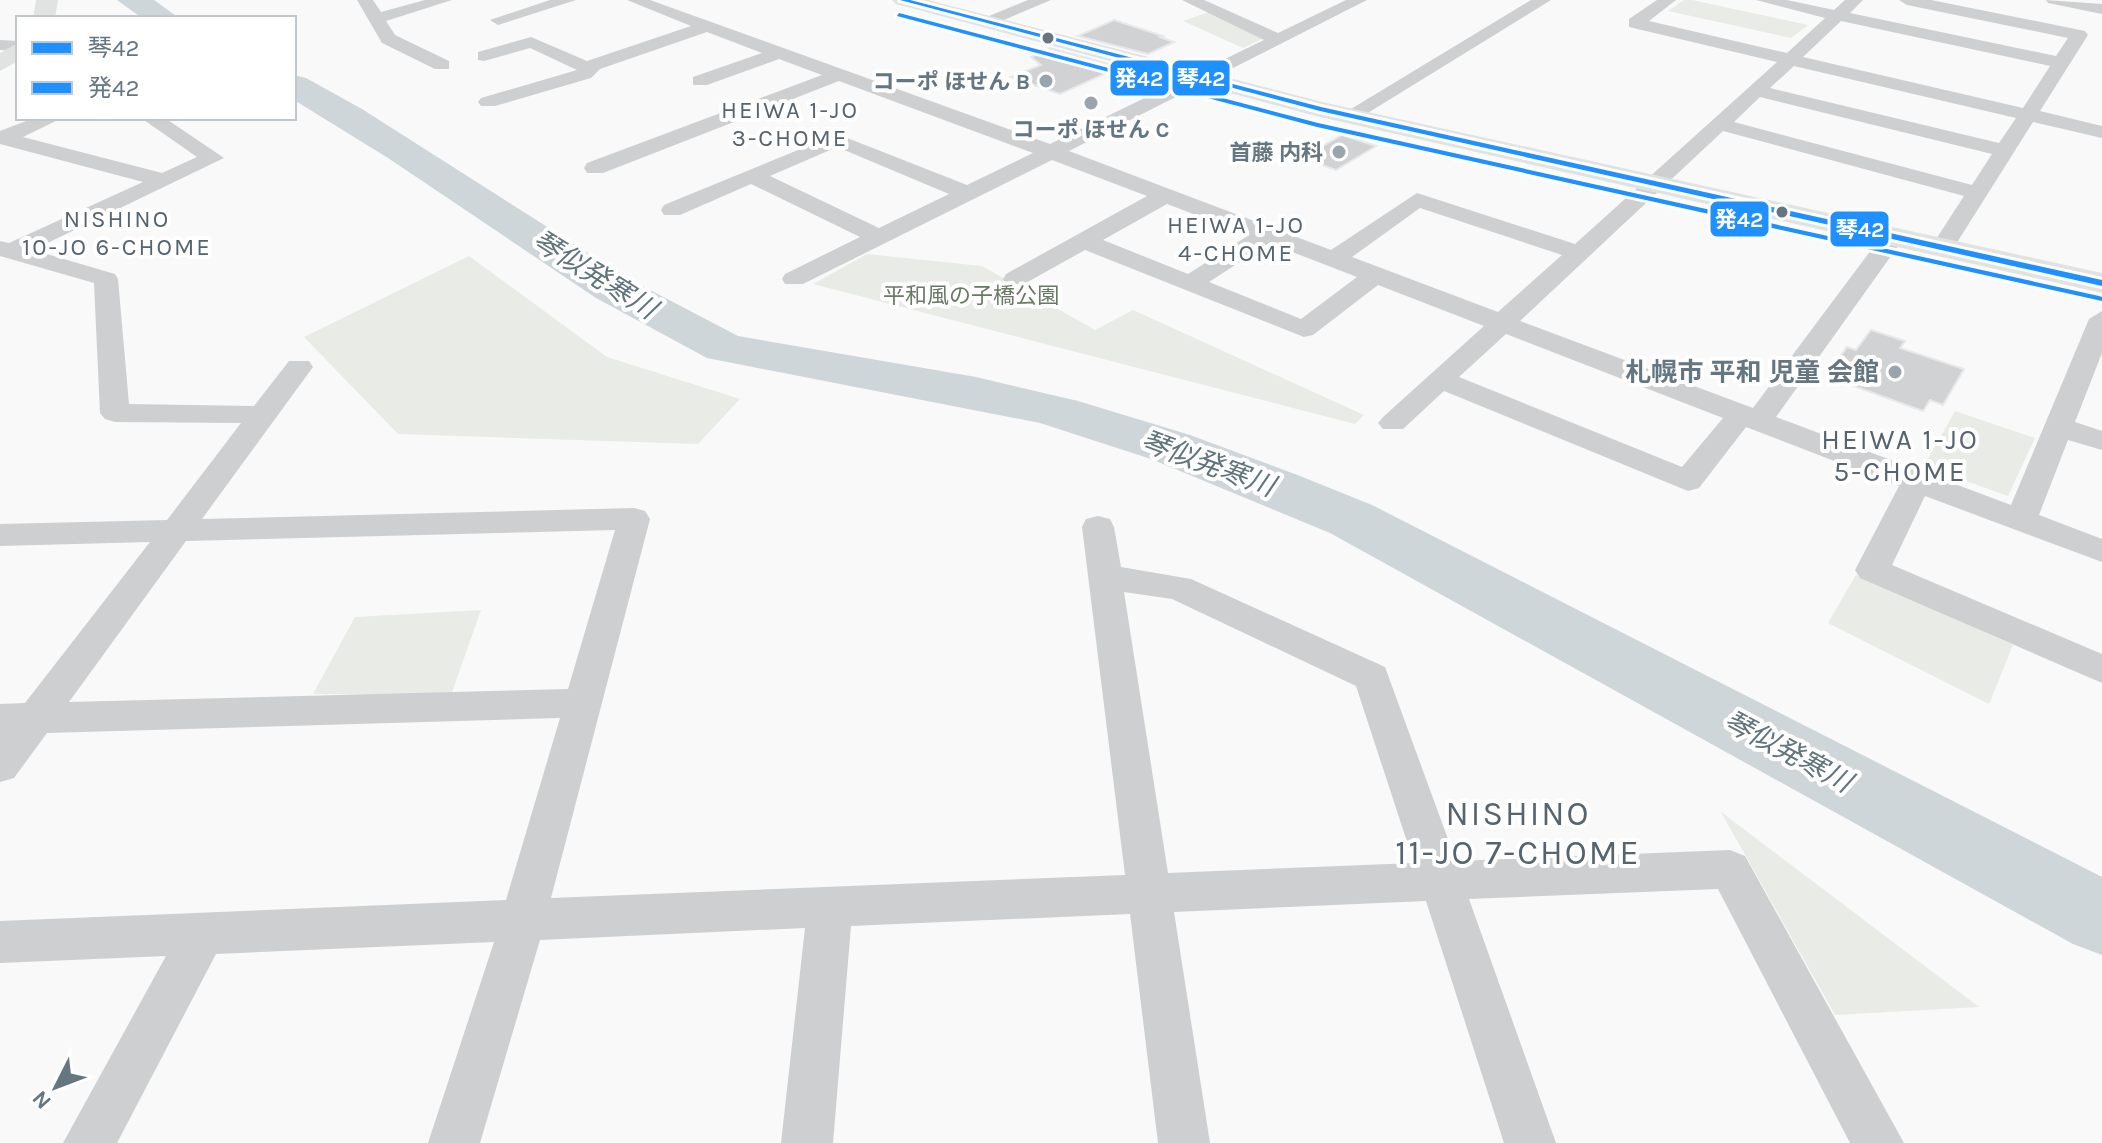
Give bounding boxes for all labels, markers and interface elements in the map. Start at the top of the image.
legend [16,16,296,120]
unlabelled marker [1040,30,1056,46]
text: 琴42 [88,34,139,62]
line badge: 発42 [1109,59,1170,97]
line badge: 琴42 [1171,59,1231,97]
text: 発42 [1115,66,1163,92]
text: 琴42 [1177,66,1225,92]
place label: コーポ ほせん B [873,69,1030,95]
marker: コーポ ほせん B [1037,72,1055,90]
text: 発42 [88,74,139,102]
marker: コーポ ほせん C [1082,94,1100,112]
district label: HEIWA 1-JO 3-CHOME [721,96,859,152]
place label: コーポ ほせん C [1012,117,1170,143]
place label: 首藤 内科 [1229,140,1323,166]
marker: 首藤 内科 [1330,143,1348,161]
line badge: 発42 [1709,200,1770,238]
unlabelled marker [1774,204,1790,220]
district label: NISHINO 10-JO 6-CHOME [22,205,212,261]
text: 発42 [1715,207,1763,233]
line badge: 琴42 [1829,210,1890,248]
district label: HEIWA 1-JO 4-CHOME [1167,211,1305,267]
text: 琴42 [1836,217,1884,243]
water label: 琴似発寒川 [527,223,665,327]
park label: 平和風の子橋公園 [883,283,1059,309]
place label: 札幌市 平和 児童 会館 [1625,357,1879,388]
marker: 札幌市 平和 児童 会館 [1886,363,1904,381]
district label: HEIWA 1-JO 5-CHOME [1821,423,1979,488]
water label: 琴似発寒川 [1136,424,1282,504]
water label: 琴似発寒川 [1718,704,1860,800]
district label: NISHINO 11-JO 7-CHOME [1395,794,1641,873]
north arrow [16,1047,96,1127]
text: N [27,1085,57,1114]

